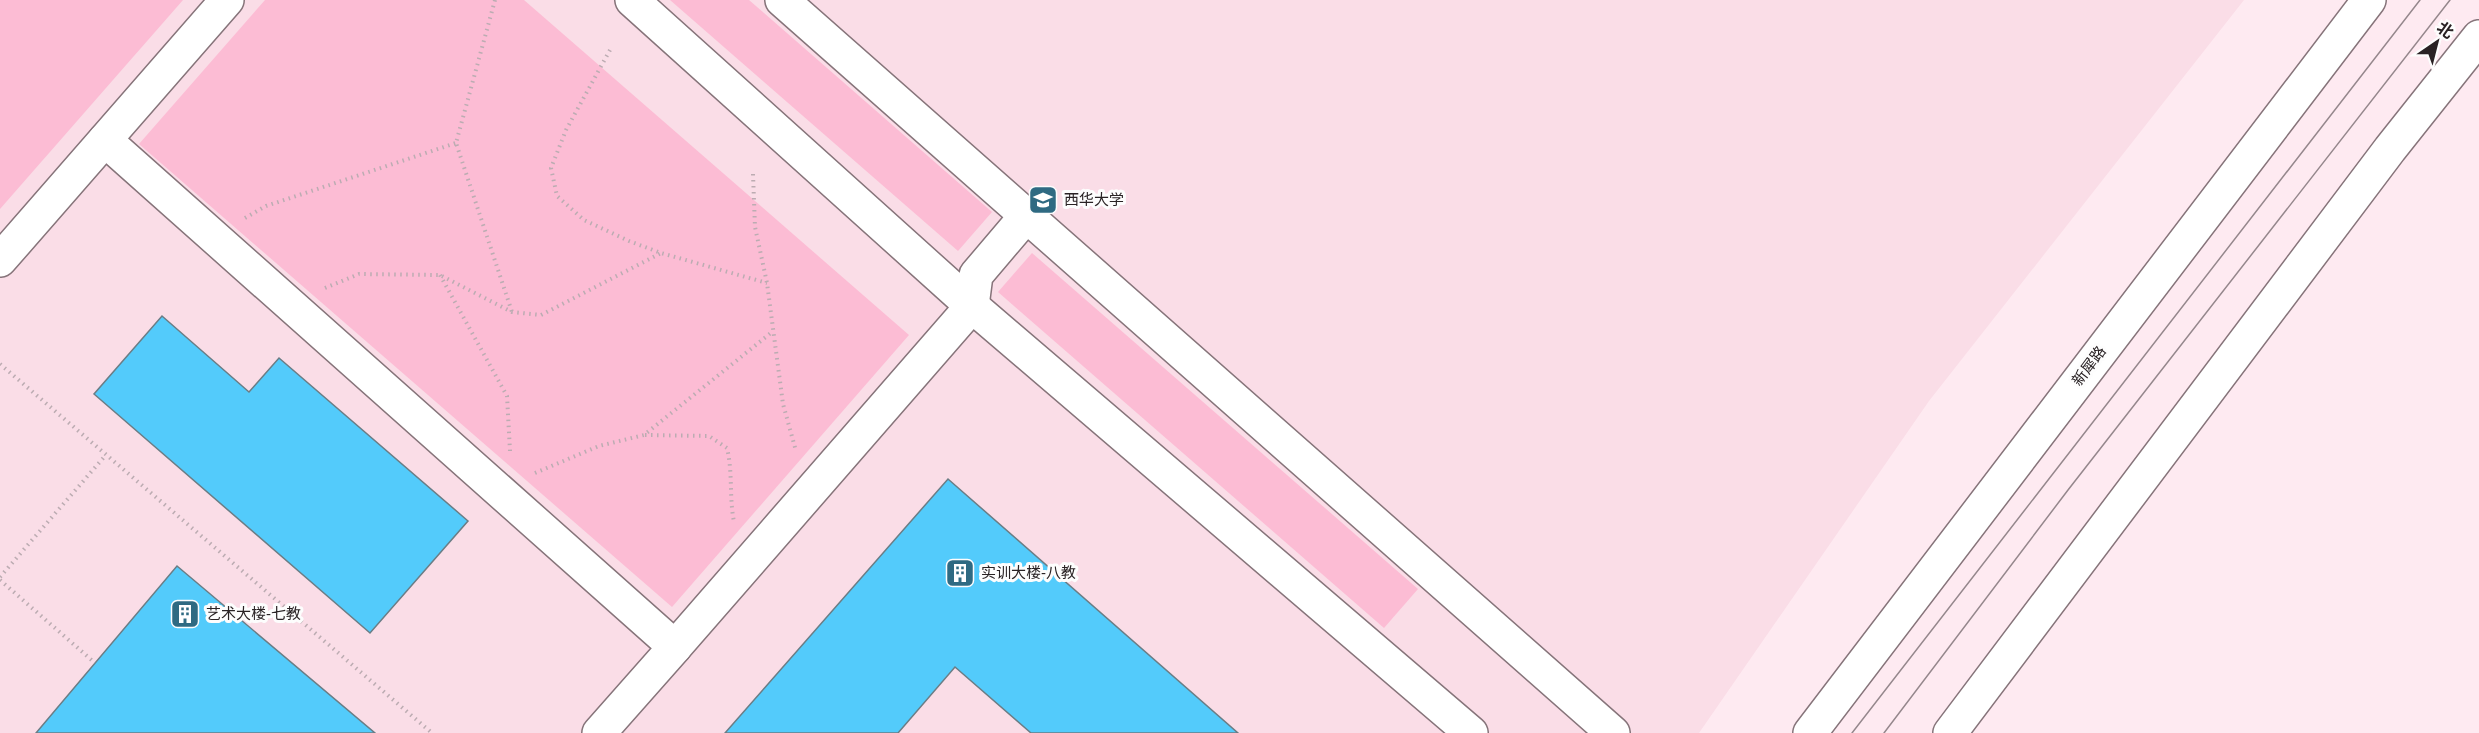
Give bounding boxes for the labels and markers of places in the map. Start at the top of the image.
school or university icon: 西华大学 [1027,184,1059,216]
place label: 西华大学 [1064,191,1124,208]
building icon: 实训大楼-八教 [944,557,976,589]
place label: 实训大楼-八教 [981,564,1076,581]
building icon: 艺术大楼-七教 [169,598,201,630]
place label: 艺术大楼-七教 [206,605,301,622]

